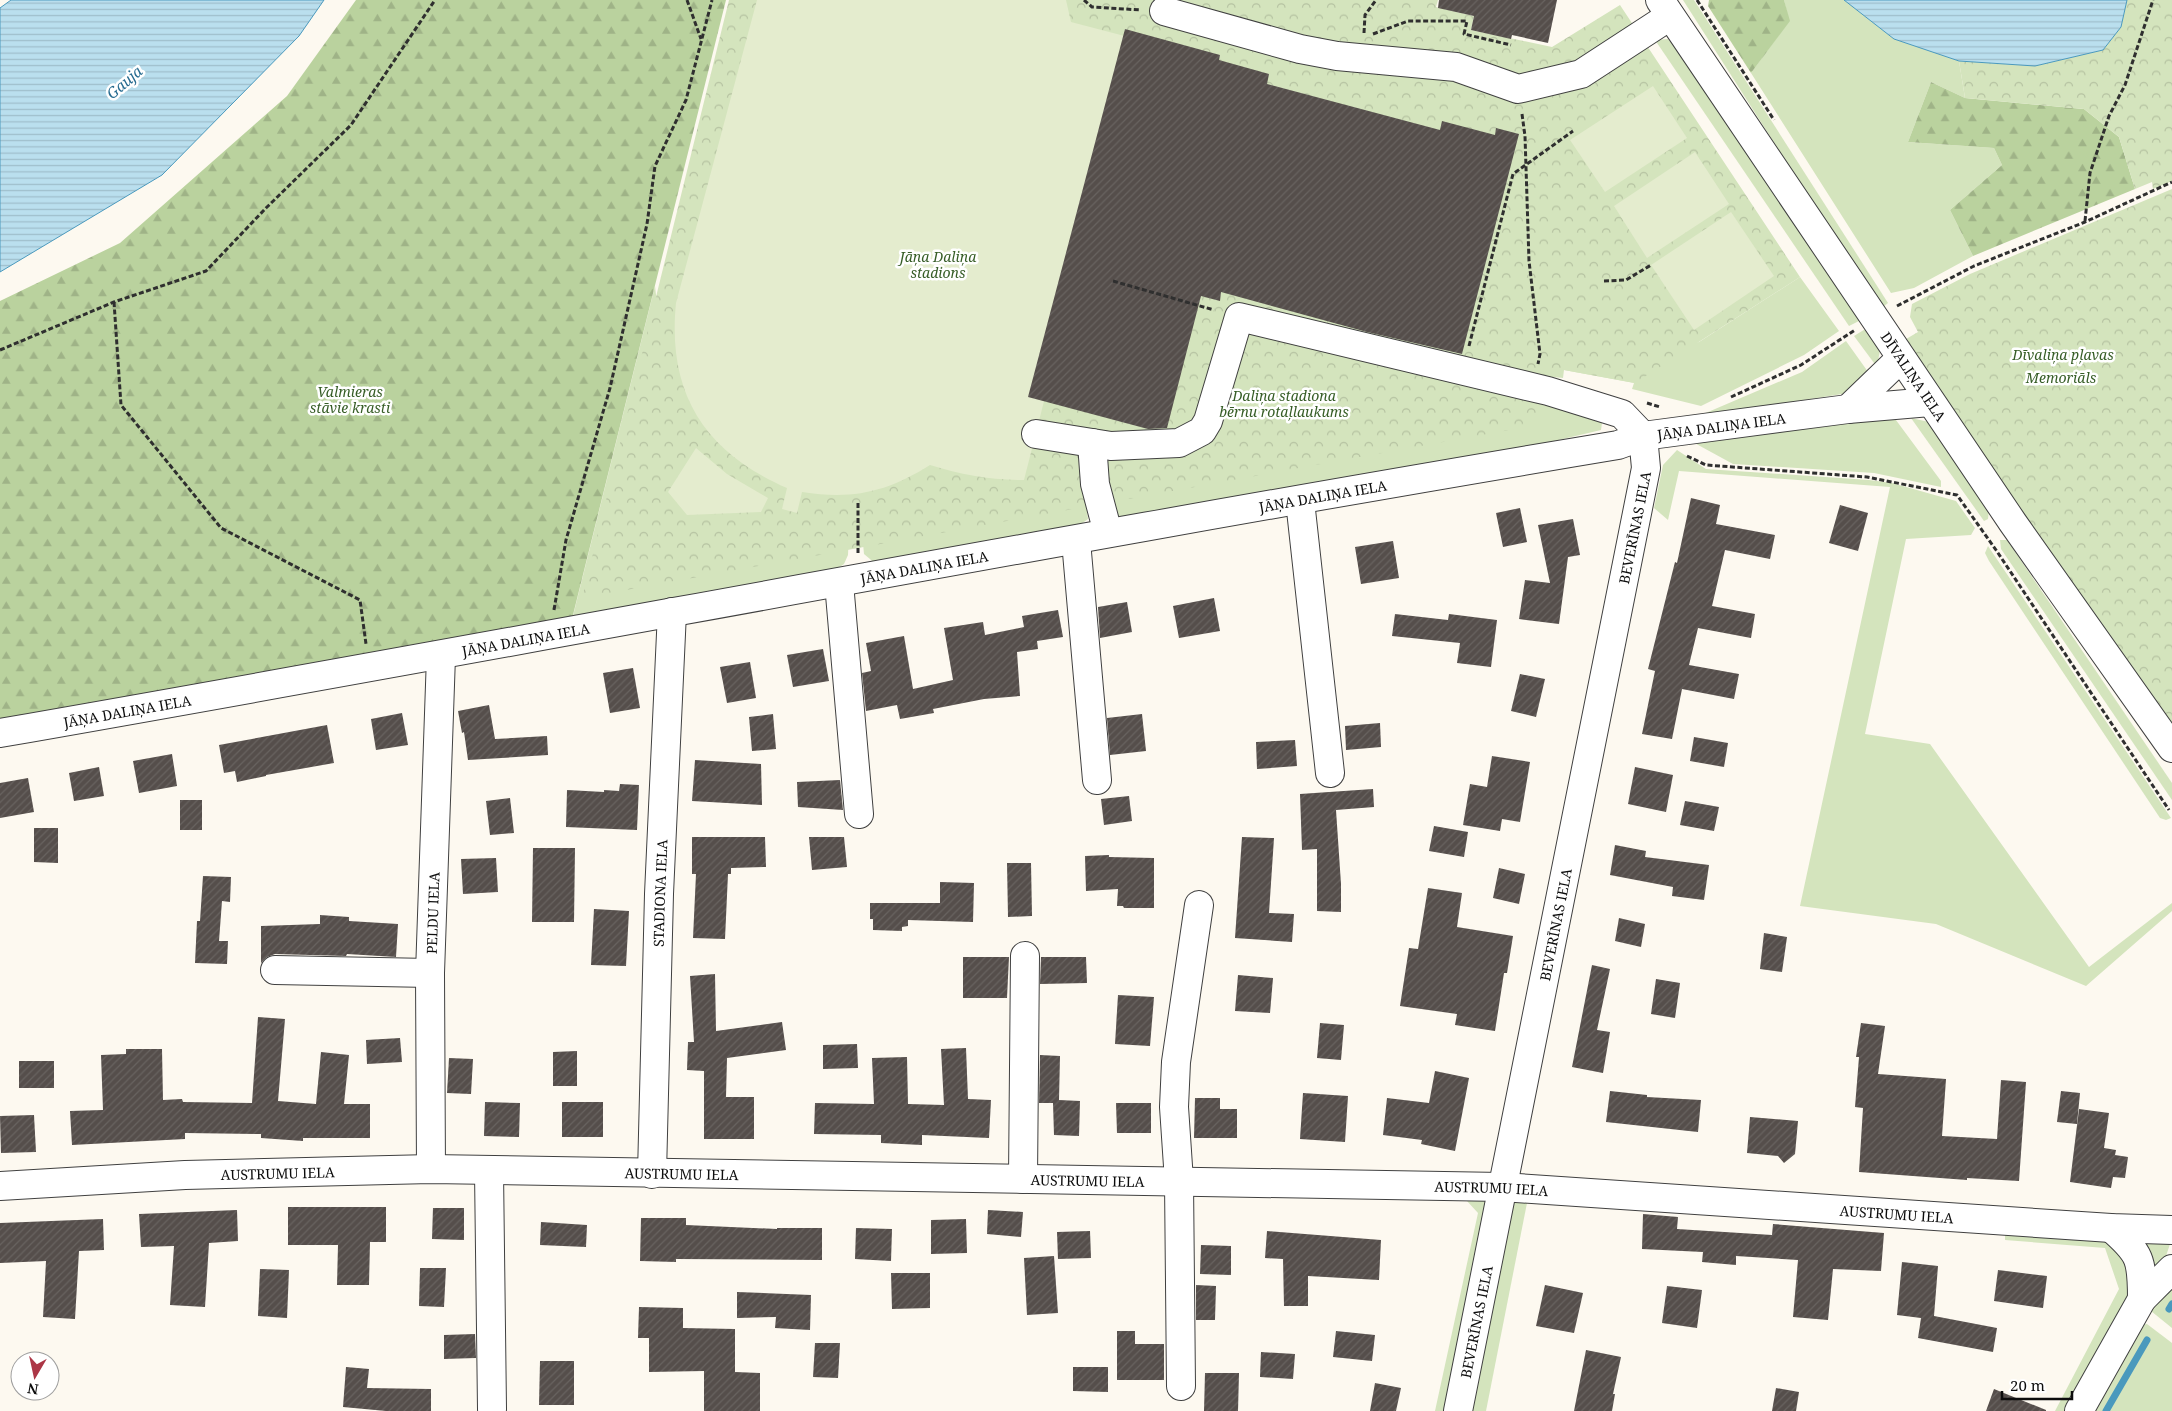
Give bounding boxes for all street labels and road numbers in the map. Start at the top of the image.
street label: DĪVALIŅA IELA [1877,328,1951,425]
street label: JĀŅA DALIŅA IELA [1655,408,1787,444]
street label: BEVERĪNAS IELA [1614,469,1655,585]
street label: JĀŅA DALIŅA IELA [1256,475,1388,516]
street label: JĀŅA DALIŅA IELA [858,546,990,588]
street label: JĀŅA DALIŅA IELA [459,618,591,660]
street label: JĀŅA DALIŅA IELA [61,690,193,731]
street label: STADIONA IELA [648,839,671,947]
street label: BEVERĪNAS IELA [1534,866,1576,983]
street label: PELDU IELA [421,871,443,954]
street label: AUSTRUMU IELA [220,1162,335,1184]
street label: AUSTRUMU IELA [624,1163,739,1184]
street label: AUSTRUMU IELA [1030,1170,1145,1190]
street label: AUSTRUMU IELA [1434,1176,1549,1200]
street label: AUSTRUMU IELA [1839,1200,1954,1227]
street label: BEVERĪNAS IELA [1455,1264,1496,1380]

